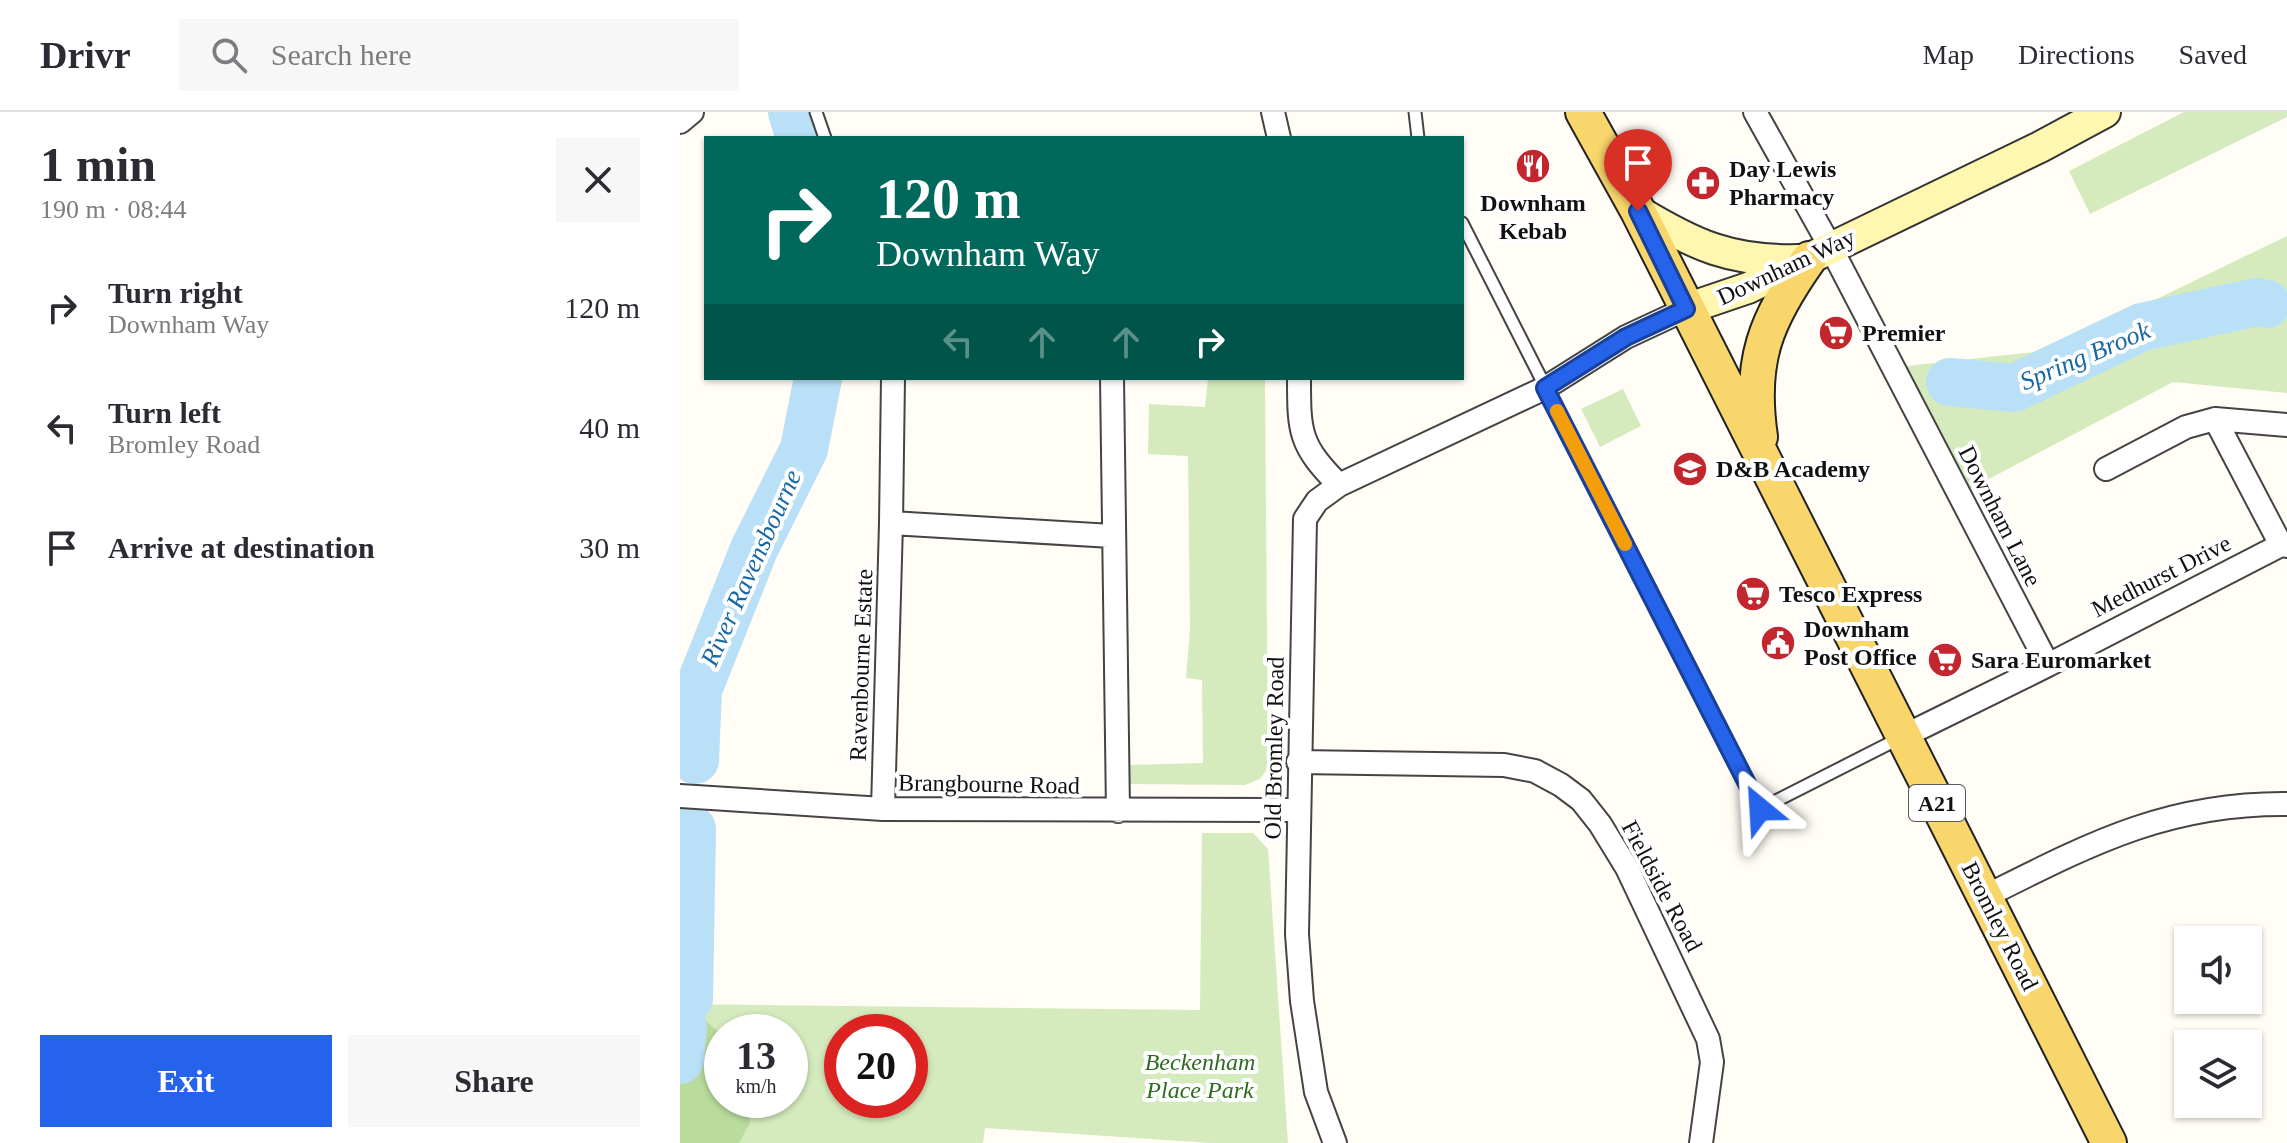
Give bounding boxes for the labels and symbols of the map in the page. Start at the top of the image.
pin [1604,129,1672,211]
restaurant icon: Downham Kebab [1514,147,1552,185]
place label: Day Lewis Pharmacy [1729,156,1836,210]
pharmacy icon: Day Lewis Pharmacy [1684,164,1722,202]
place label: Downham Kebab [1480,190,1586,244]
street label: Downham Way [1713,224,1859,310]
supermarket icon: Premier [1817,314,1855,352]
water label: Spring Brook [2016,315,2155,396]
place label: Premier [1862,320,1946,346]
street label: Downham Lane [1953,442,2047,590]
school or university icon: D&B Academy [1671,450,1709,488]
place label: D&B Academy [1716,456,1870,482]
water label: River Ravensbourne [694,465,807,671]
street label: Medhurst Drive [2087,530,2235,622]
street label: Ravenbourne Estate [845,568,877,762]
supermarket icon: Tesco Express [1734,575,1772,613]
place label: Tesco Express [1779,581,1922,607]
place label: Downham Post Office [1804,616,1917,670]
public building icon: Downham Post Office [1759,624,1797,662]
supermarket icon: Sara Euromarket [1926,641,1964,679]
place label: Sara Euromarket [1971,647,2151,673]
street label: Old Bromley Road [1259,656,1289,840]
position arrow [1718,767,1802,851]
street label: Brangbourne Road [898,769,1080,799]
road number: A21 [1909,785,1965,821]
street label: Fieldside Road [1617,816,1707,956]
street label: Bromley Road [1956,857,2044,995]
speed limit sign: 20 [824,1014,928,1118]
park label: Beckenham Place Park [1145,1049,1255,1103]

